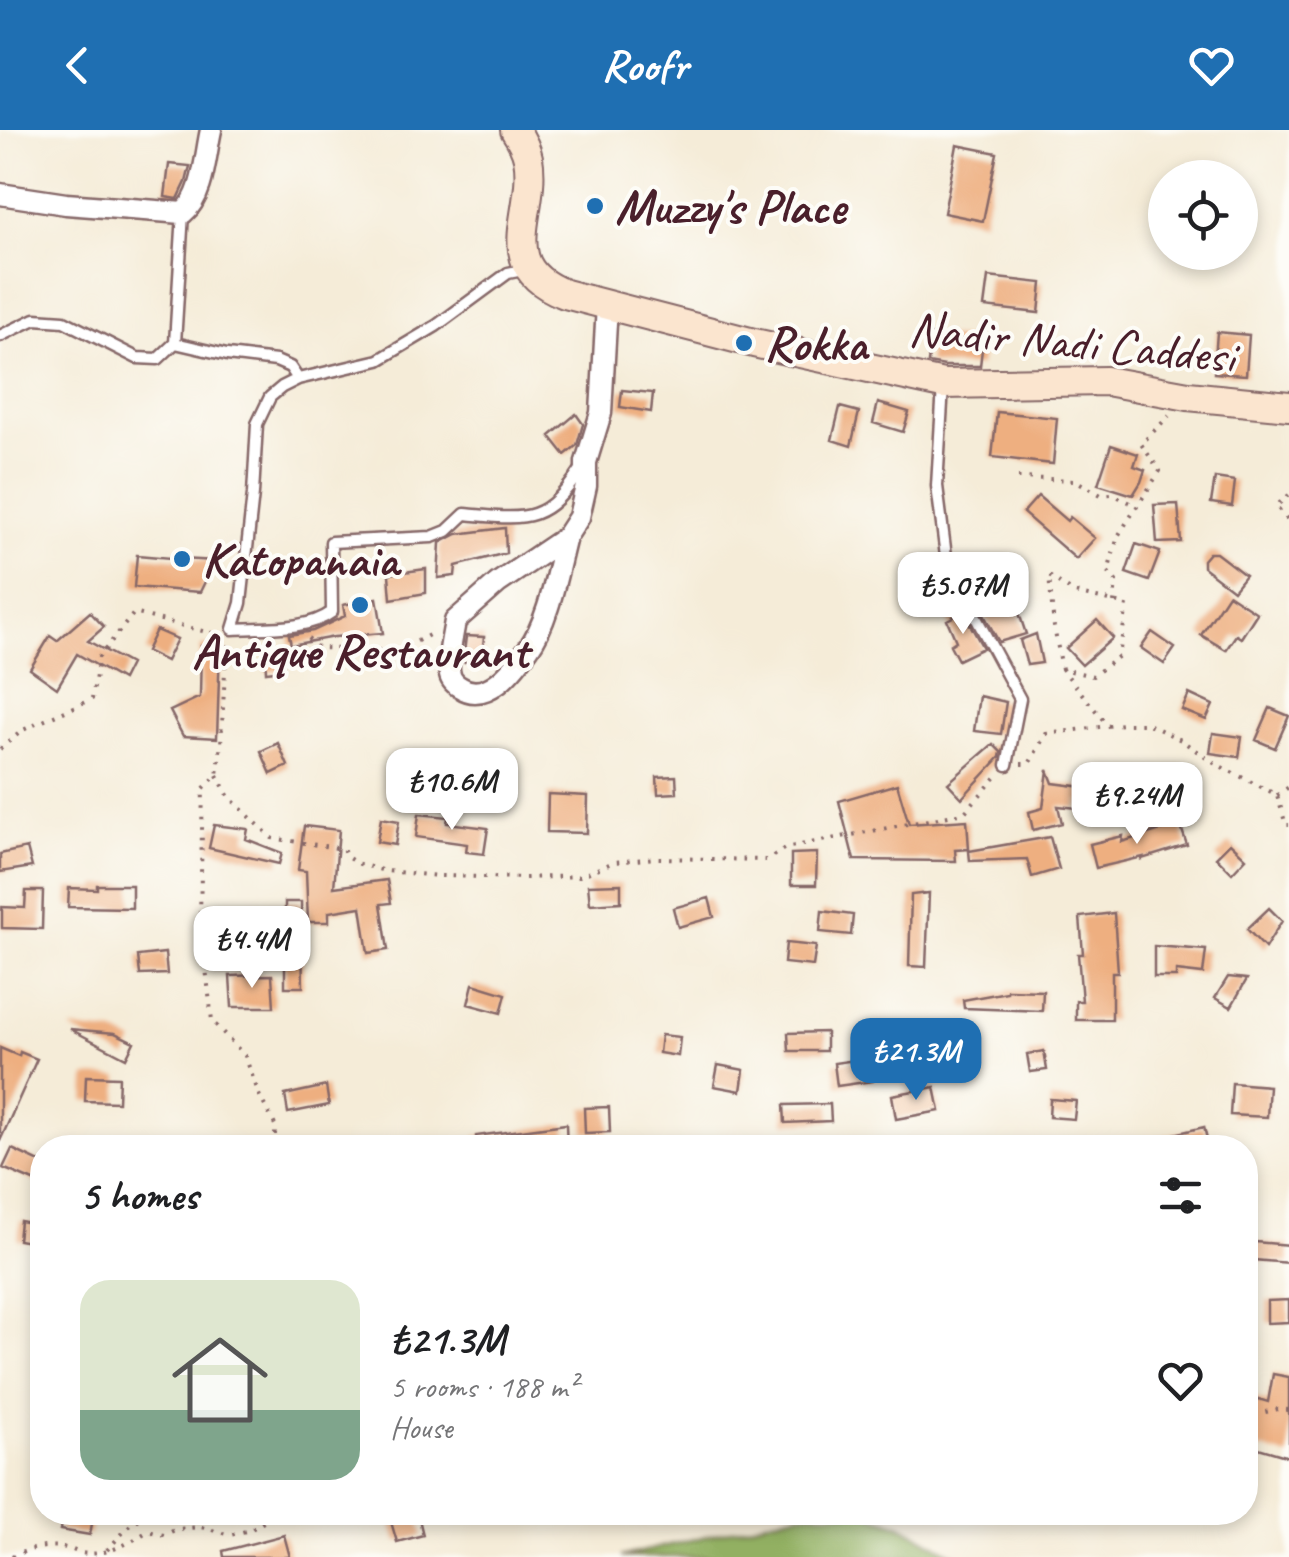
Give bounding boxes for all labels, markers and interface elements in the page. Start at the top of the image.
text: Roofr [601,37,688,94]
icon: back [50,38,105,93]
icon: heart [1184,38,1239,93]
map controls [1148,160,1258,270]
button: locate [1148,160,1258,270]
place label: Muzzy's Place [615,175,849,238]
marker: Muzzy's Place [584,195,606,217]
street label: Nadir Nadi Caddesi [906,296,1243,388]
place label: Rokka [764,312,870,375]
marker: Rokka [733,332,755,354]
place label: Katopanaia [202,528,402,591]
marker: Katopanaia [171,548,193,570]
pin: ₺5.07M [882,552,1044,637]
text: ₺5.07M [920,564,1006,605]
marker: Antique Restaurant [349,594,371,616]
place label: Antique Restaurant [192,620,534,683]
pin: ₺10.6M [371,748,533,833]
text: ₺10.6M [408,760,496,801]
pin: ₺9.24M [1056,762,1218,847]
text: ₺9.24M [1094,774,1180,815]
pin: ₺4.4M [182,906,322,991]
text: ₺4.4M [216,918,288,959]
pin: ₺21.3M [835,1018,997,1103]
text: ₺21.3M [872,1030,960,1071]
icon: filters [1153,1168,1208,1223]
text: 5 homes [80,1169,198,1222]
text: ₺21.3M [390,1313,505,1366]
icon: home [160,1320,280,1440]
icon: heart [1153,1353,1208,1408]
text: 5 rooms · 188 m² [390,1366,577,1407]
text: House [390,1407,452,1448]

